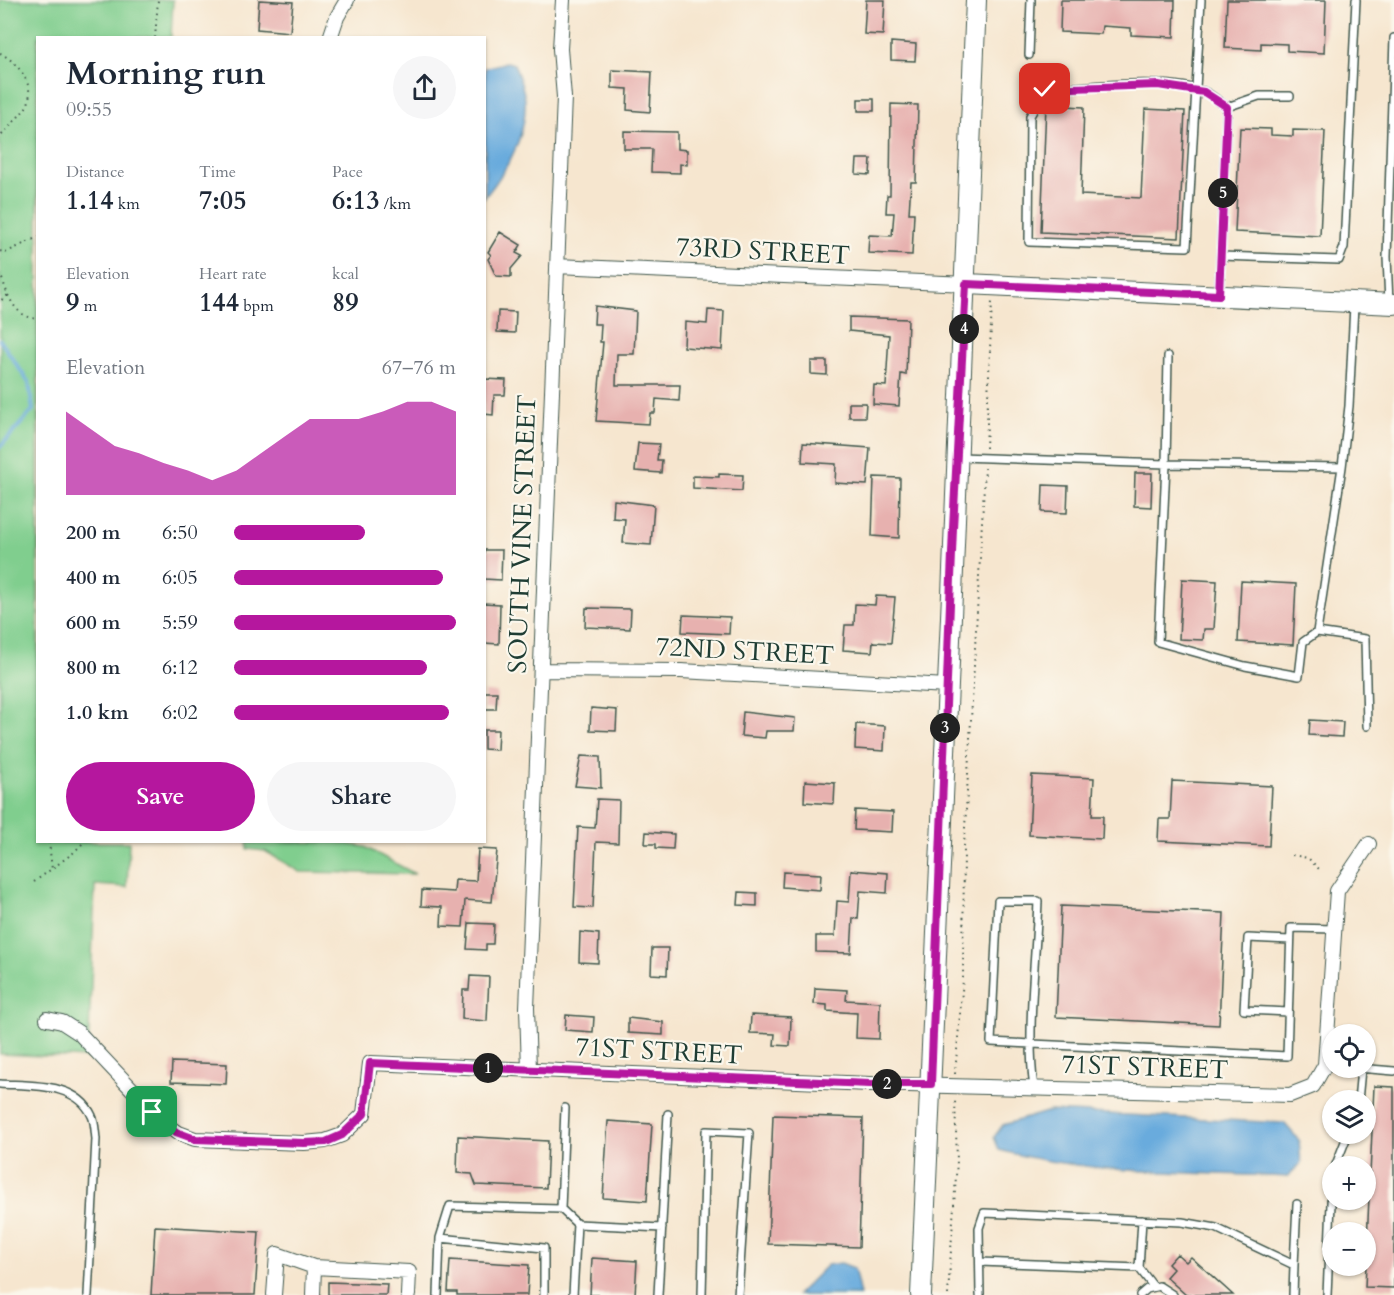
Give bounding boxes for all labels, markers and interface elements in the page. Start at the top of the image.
text: Morning run [66,51,266,96]
button: share [393,56,456,119]
pin [1019,63,1070,114]
icon: check [1028,72,1061,105]
text: 09:55 [66,96,112,123]
text: Distance [66,161,124,183]
text: Time [199,161,236,183]
text: Pace [332,161,363,183]
pin: 5 [1208,178,1238,208]
text: 5 [1219,182,1227,204]
text: 1.14 [66,183,114,218]
text: 7:05 [199,183,247,218]
text: 6:13 [332,183,380,218]
text: km [114,193,140,215]
text: /km [380,193,411,215]
street label: 73RD STREET [675,229,851,273]
text: Elevation [66,263,130,285]
text: Heart rate [199,263,267,285]
text: kcal [332,263,359,285]
text: 9 [66,285,79,320]
text: 144 [199,285,239,320]
text: 89 [332,285,359,320]
text: m [79,295,97,317]
text: bpm [239,295,274,317]
pin: 4 [949,314,979,344]
text: 4 [960,318,968,340]
text: Elevation [66,354,145,381]
text: 67–76 m [382,354,456,381]
street label: SOUTH VINE STREET [500,394,544,674]
text: 200 m [66,519,121,546]
text: 6:50 [162,519,198,546]
text: 400 m [66,564,121,591]
text: 6:05 [162,564,198,591]
text: 600 m [66,609,121,636]
text: 5:59 [162,609,198,636]
street label: 72ND STREET [655,629,835,673]
text: 800 m [66,654,121,681]
text: 6:12 [162,654,198,681]
text: 1.0 km [66,699,129,726]
text: 6:02 [162,699,198,726]
pin: 3 [930,713,960,743]
text: 3 [941,717,949,739]
button: Save [66,762,255,831]
button: Share [267,762,456,831]
map controls [1322,1024,1376,1276]
button: locate [1322,1024,1376,1078]
street label: 71ST STREET [575,1029,743,1073]
street label: 71ST STREET [1061,1047,1229,1087]
pin: 1 [473,1053,503,1083]
text: 1 [484,1057,492,1079]
pin: 2 [872,1069,902,1099]
text: 2 [883,1073,891,1095]
pin [126,1086,177,1137]
button: layers [1322,1090,1376,1144]
icon: arrive [135,1095,168,1128]
button: + [1322,1156,1376,1210]
button: − [1322,1222,1376,1276]

